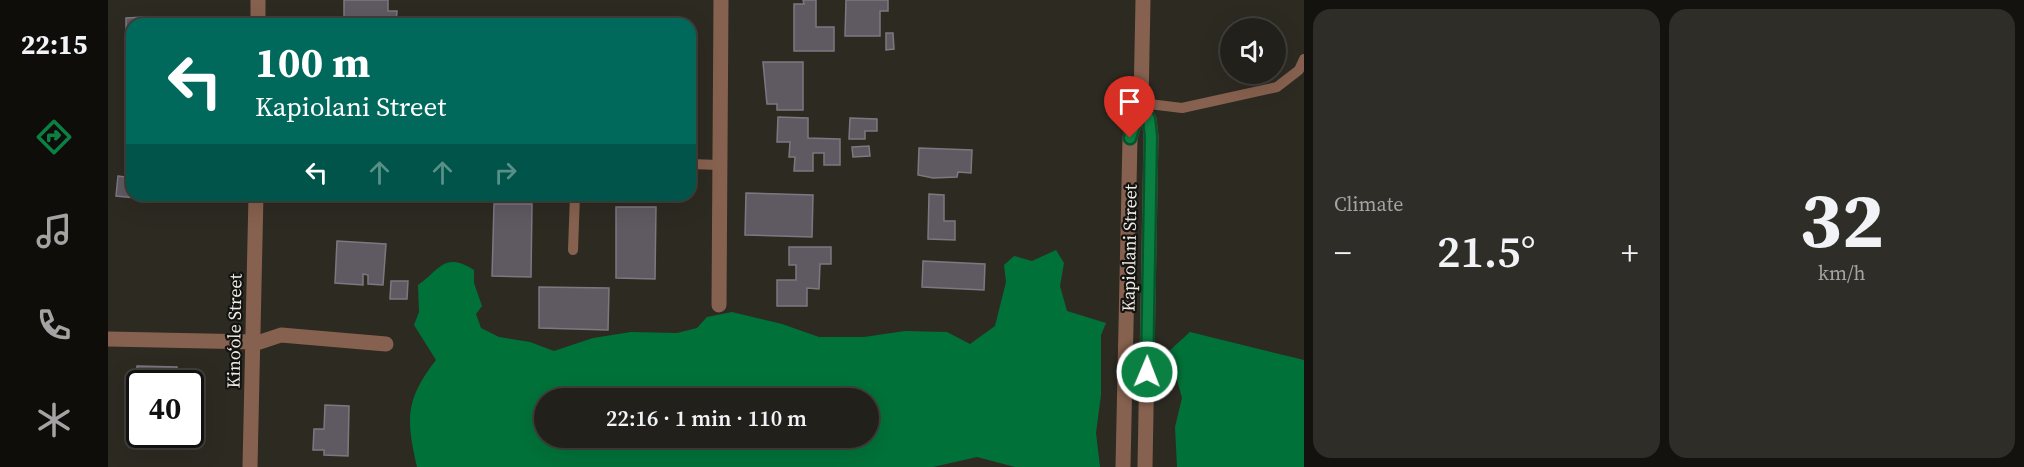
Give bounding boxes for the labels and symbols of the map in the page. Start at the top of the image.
pin [1104,76,1155,138]
street label: Kapiolani Street [1115,184,1143,312]
street label: Kinoʻole Street [220,273,248,389]
position arrow [1115,340,1179,404]
speed limit sign: 40 [126,370,204,448]

